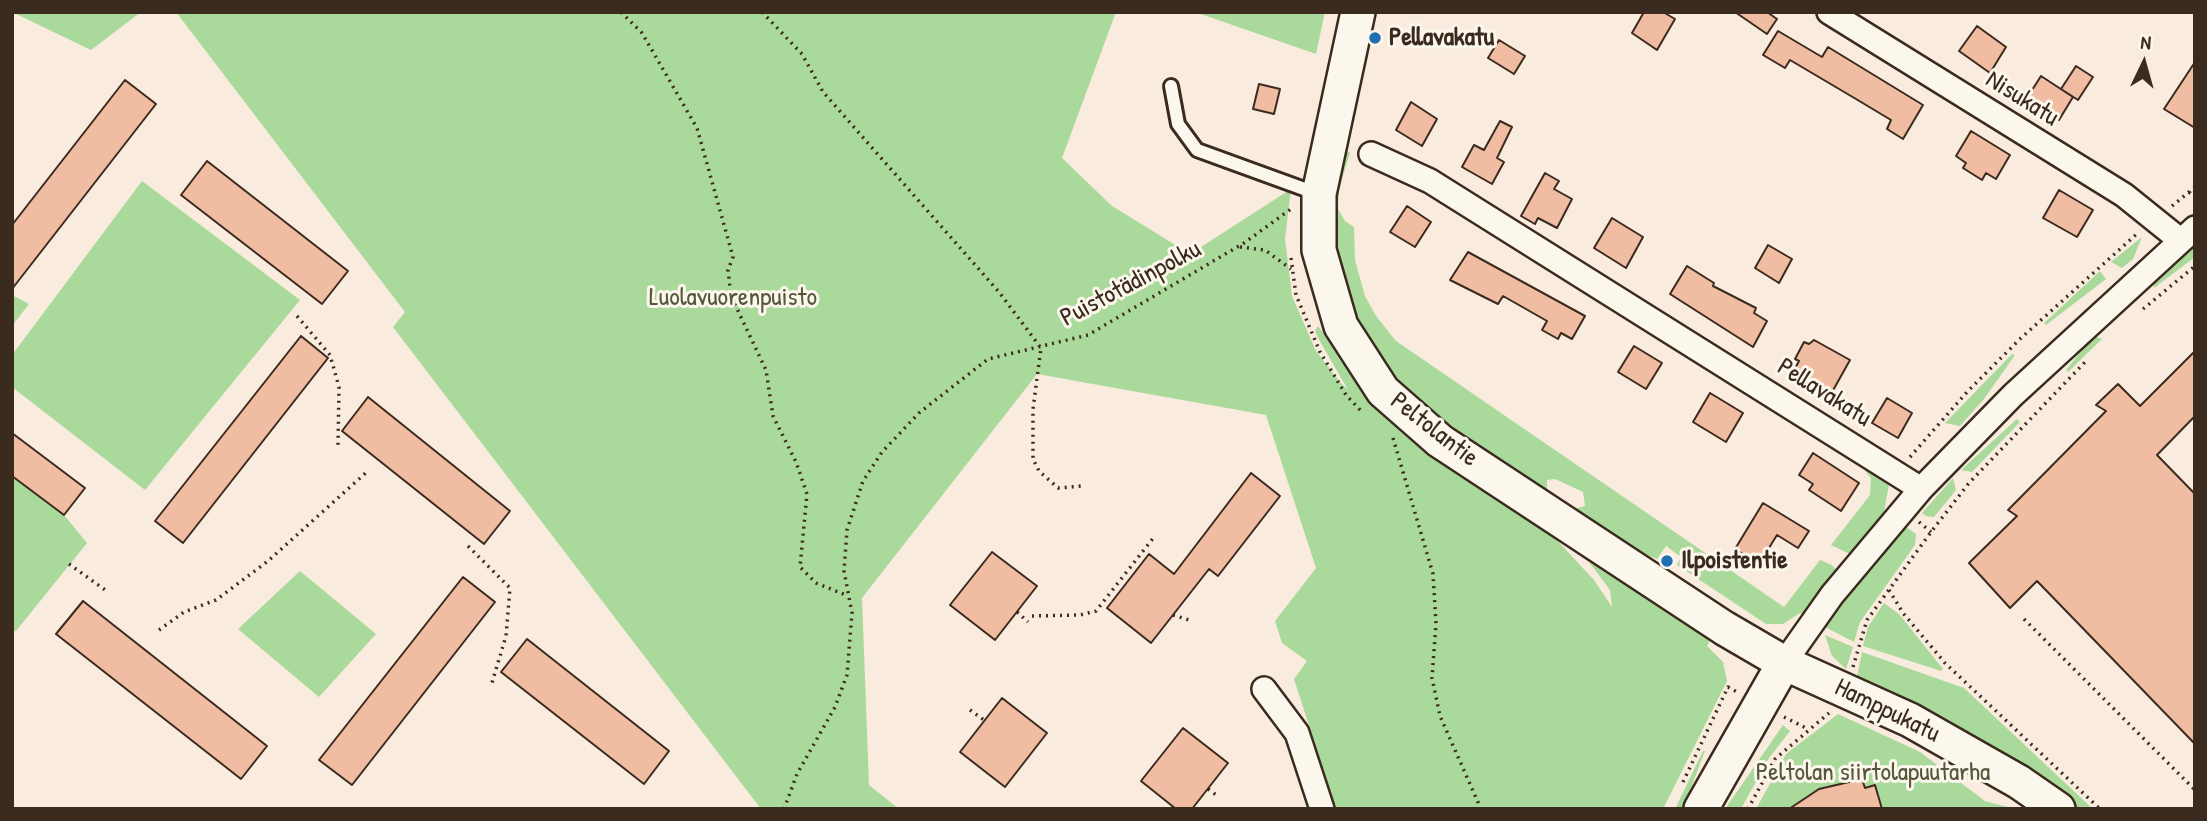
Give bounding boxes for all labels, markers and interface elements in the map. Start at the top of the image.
place label: Pellavakatu [1389,22,1494,54]
north arrow [2109,28,2179,98]
text: N [2140,29,2152,55]
marker: Pellavakatu [1367,30,1383,46]
street label: Nisukatu [1980,64,2064,134]
street label: Puistotädinpolku [1055,234,1207,334]
park label: Luolavuorenpuisto [649,282,817,314]
street label: Pellavakatu [1771,352,1877,434]
street label: Peltolantie [1384,386,1484,474]
place label: Ilpoistentie [1681,545,1788,577]
marker: Ilpoistentie [1659,553,1675,569]
street label: Hamppukatu [1829,672,1945,750]
park label: Peltolan siirtolapuutarha [1756,757,1990,789]

